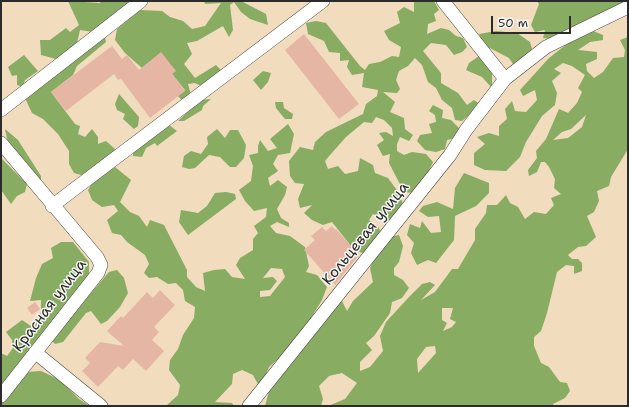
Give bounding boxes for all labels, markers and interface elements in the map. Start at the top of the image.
scale bar [493,8,573,34]
text: 50 m [498,15,528,31]
street label: Кольцевая улица [319,179,413,289]
street label: Красная улица [9,256,91,356]

